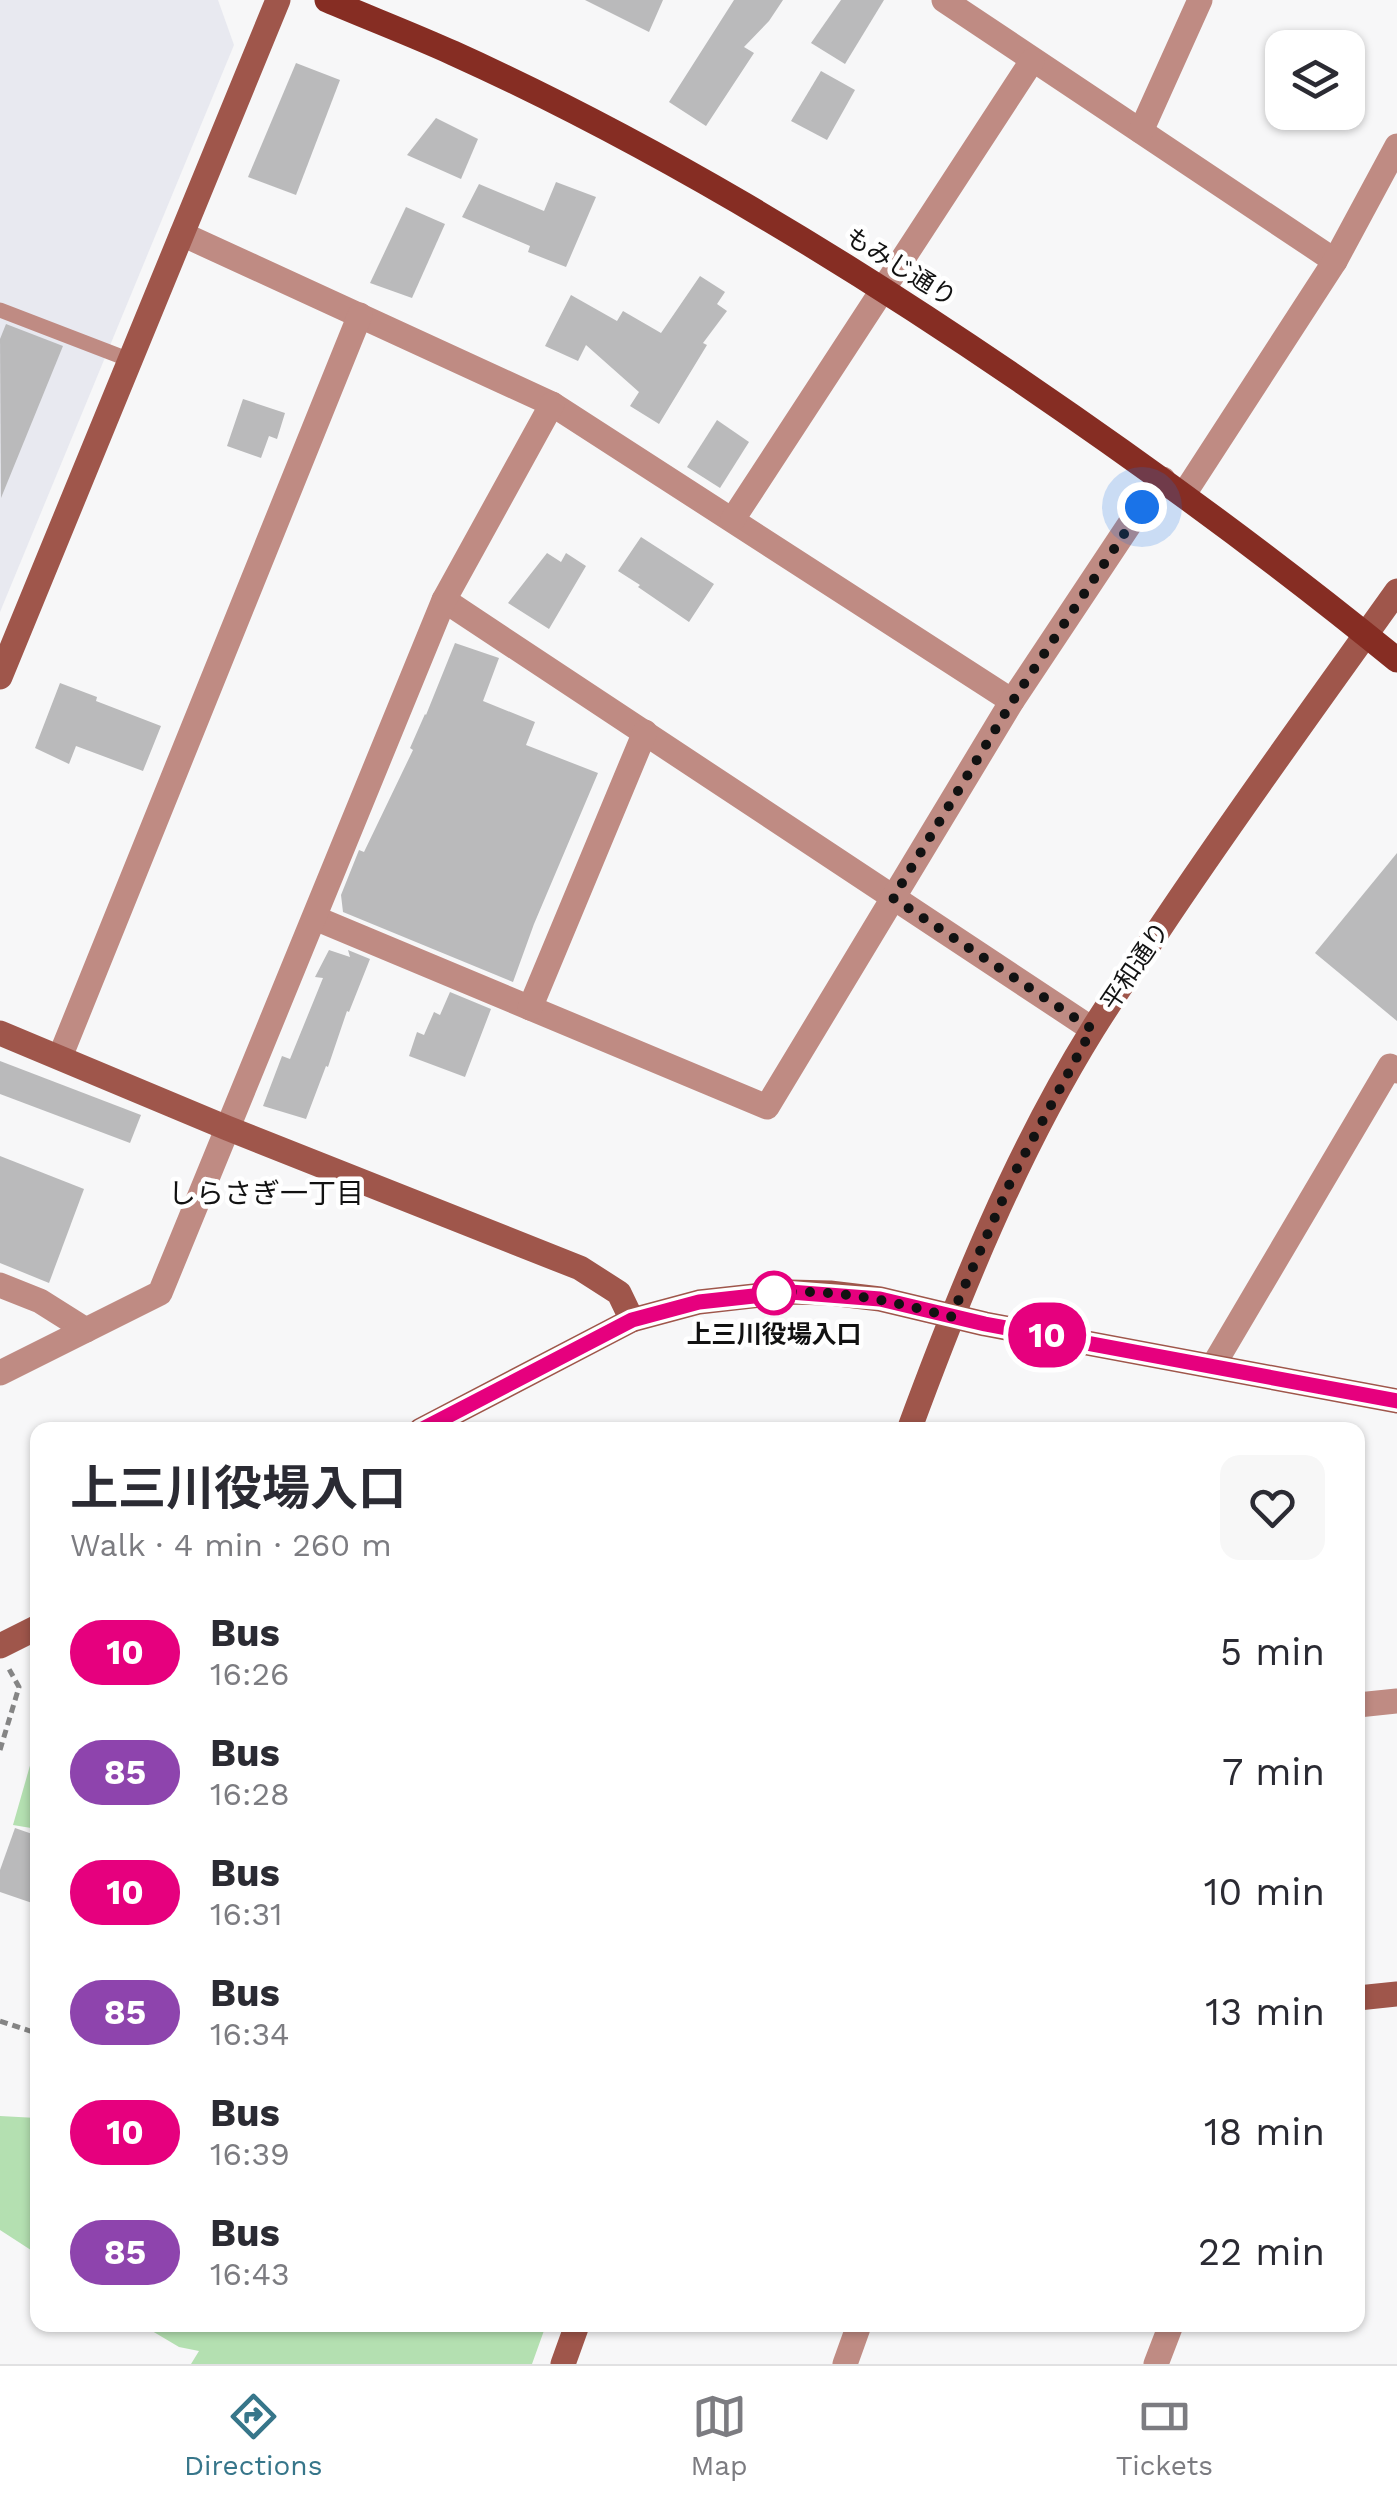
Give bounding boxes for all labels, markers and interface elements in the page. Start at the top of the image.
map controls [1265,30,1365,130]
button: layers [1265,30,1365,130]
street label: もみじ通り [840,222,962,312]
your location [1117,482,1167,532]
street label: 平和通り [1095,916,1175,1016]
district label: しらさぎ一丁目 [168,1177,364,1210]
marker: 上三川役場入口 [753,1272,795,1314]
line badge: 10 [1002,1302,1092,1368]
text: 10 [1028,1314,1066,1356]
place label: 上三川役場入口 [686,1320,862,1349]
button: heart [1220,1455,1325,1560]
text: 上三川役場入口 [70,1460,406,1517]
text: Walk · 4 min · 260 m [70,1526,392,1564]
text: Bus [210,1611,280,1655]
text: 5 min [1220,1630,1325,1674]
text: 10 [106,1631,144,1673]
text: 16:26 [210,1655,290,1693]
text: Bus [210,1731,280,1775]
text: 7 min [1222,1750,1325,1794]
text: 85 [104,1751,146,1793]
text: 16:28 [210,1775,290,1813]
text: Bus [210,1851,280,1895]
text: 10 min [1204,1870,1325,1914]
text: 10 [106,1871,144,1913]
text: 16:31 [210,1895,283,1933]
text: Bus [210,1971,280,2015]
text: 13 min [1205,1990,1325,2034]
text: 85 [104,1991,146,2033]
text: 16:34 [210,2015,290,2053]
text: Bus [210,2091,280,2135]
text: 18 min [1204,2110,1325,2154]
text: 10 [106,2111,144,2153]
text: 16:39 [210,2135,290,2173]
text: Bus [210,2211,280,2255]
text: 22 min [1198,2230,1325,2274]
text: 85 [104,2231,146,2273]
text: 16:43 [210,2255,290,2293]
tab: Directions [184,2389,322,2482]
tab: Map [691,2389,748,2482]
tab: Tickets [1116,2389,1213,2482]

